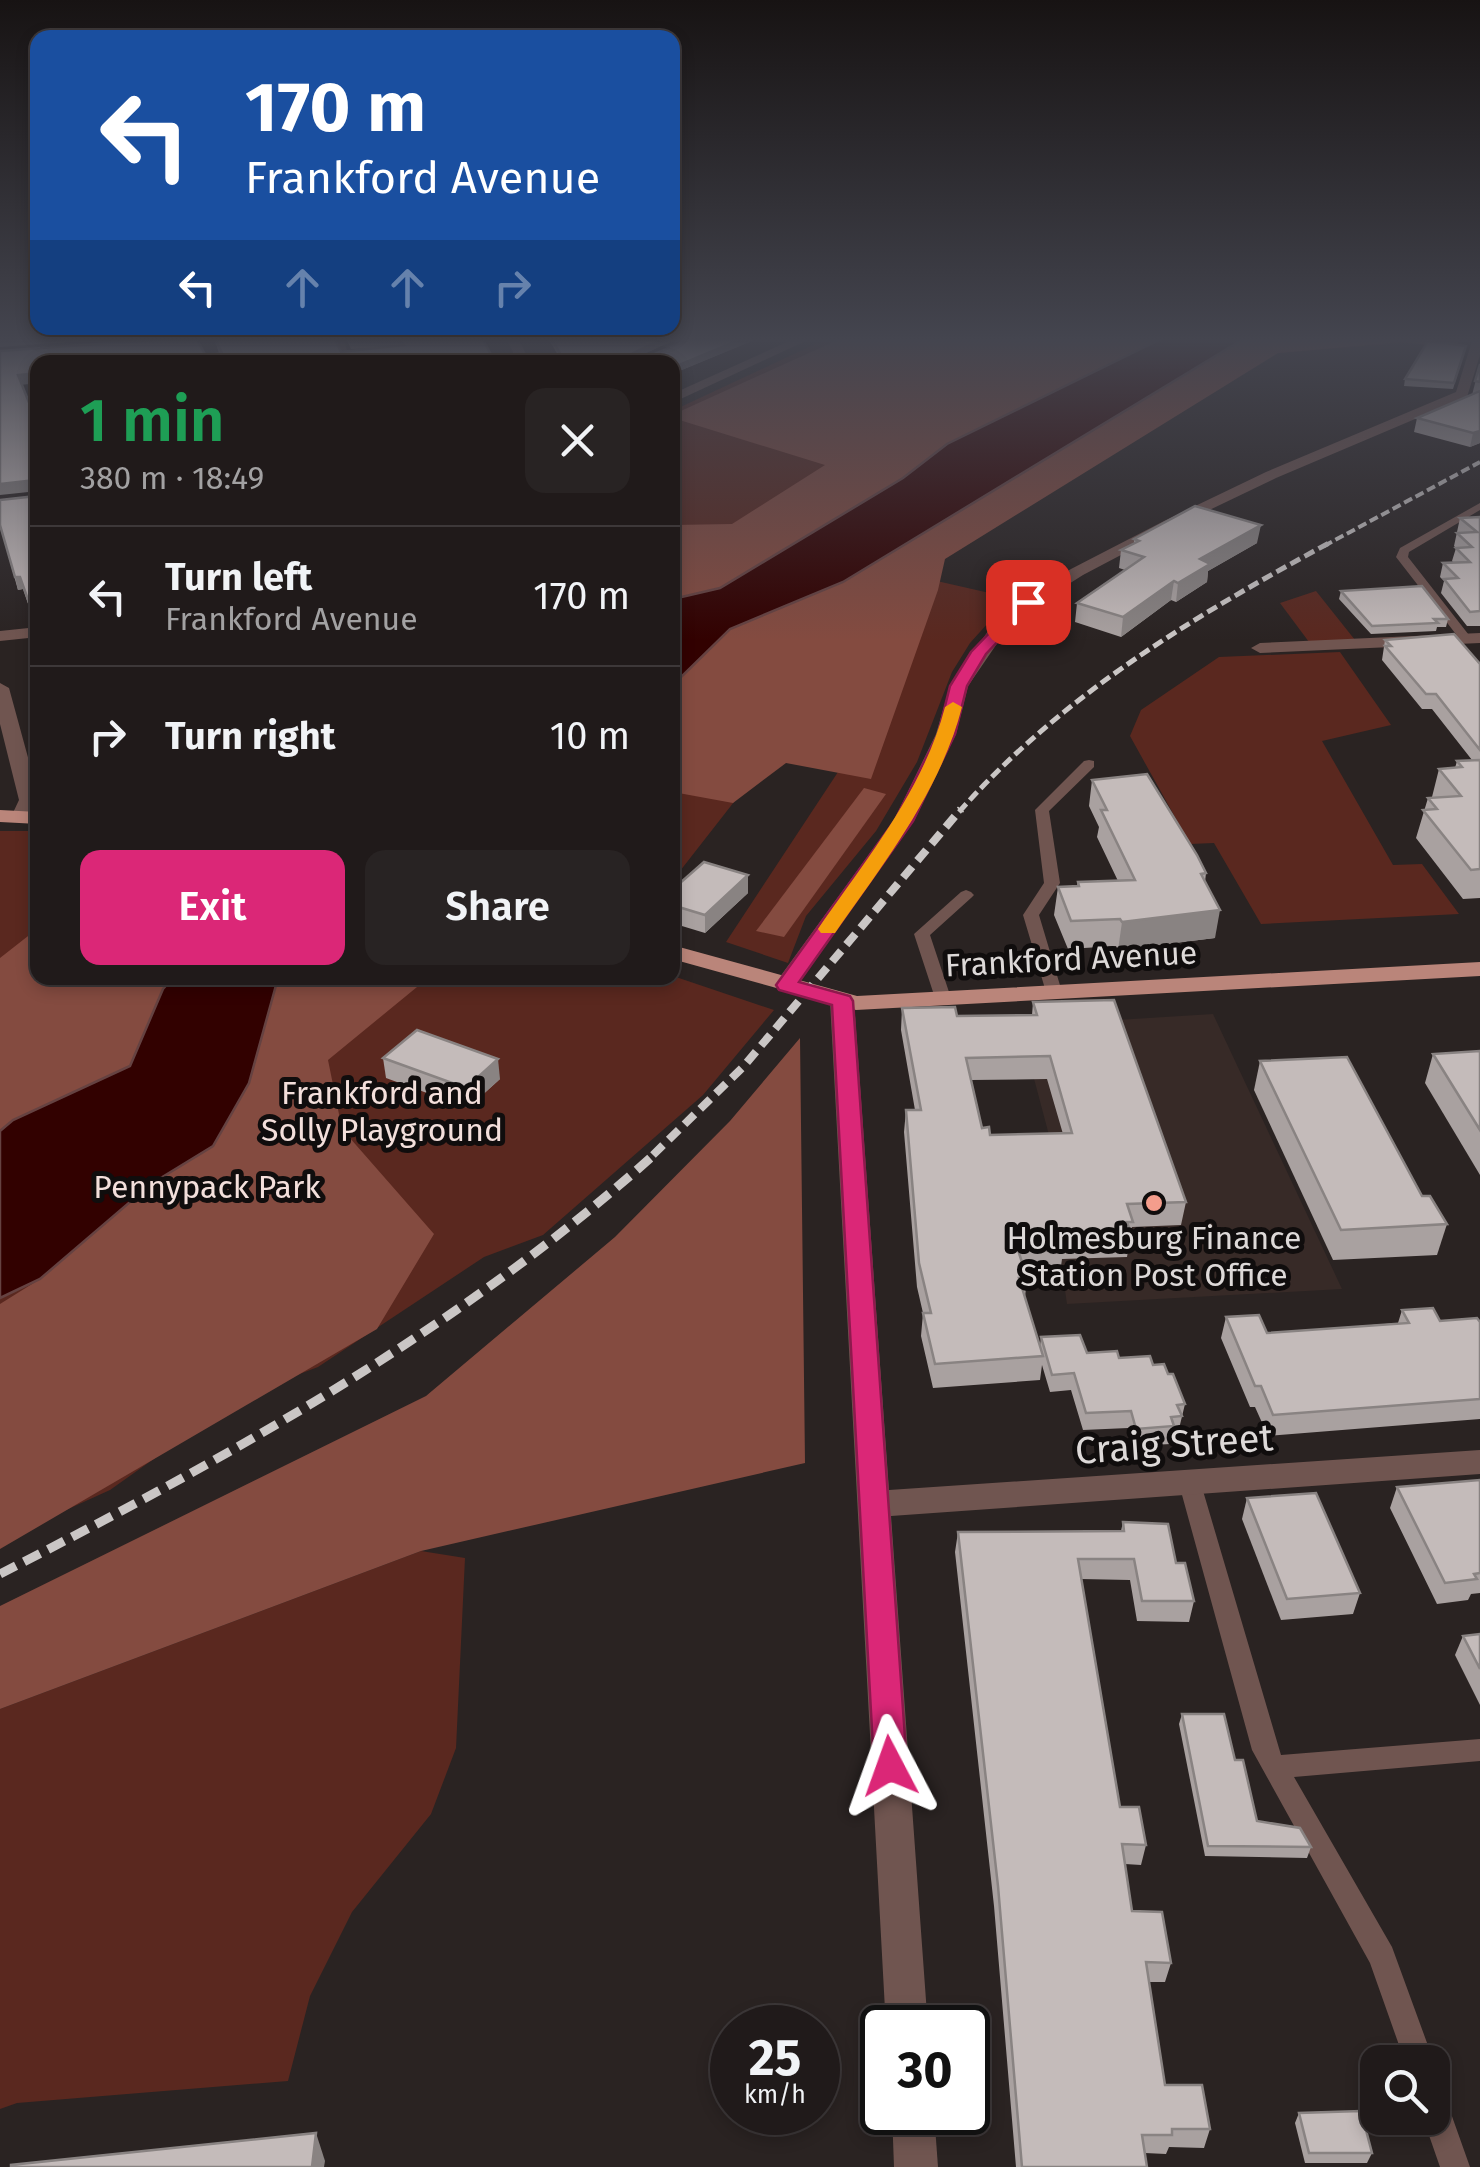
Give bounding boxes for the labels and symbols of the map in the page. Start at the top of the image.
pin [986,560,1071,645]
street label: Frankford Avenue [944,933,1198,985]
park label: Frankford and Solly Playground [261,1074,503,1149]
park label: Pennypack Park [93,1168,321,1206]
marker: Holmesburg Finance Station Post Office [1143,1192,1165,1214]
place label: Holmesburg Finance Station Post Office [1007,1219,1301,1294]
street label: Craig Street [1073,1414,1275,1474]
position arrow [838,1714,942,1818]
speed limit sign: 30 [860,2005,990,2135]

